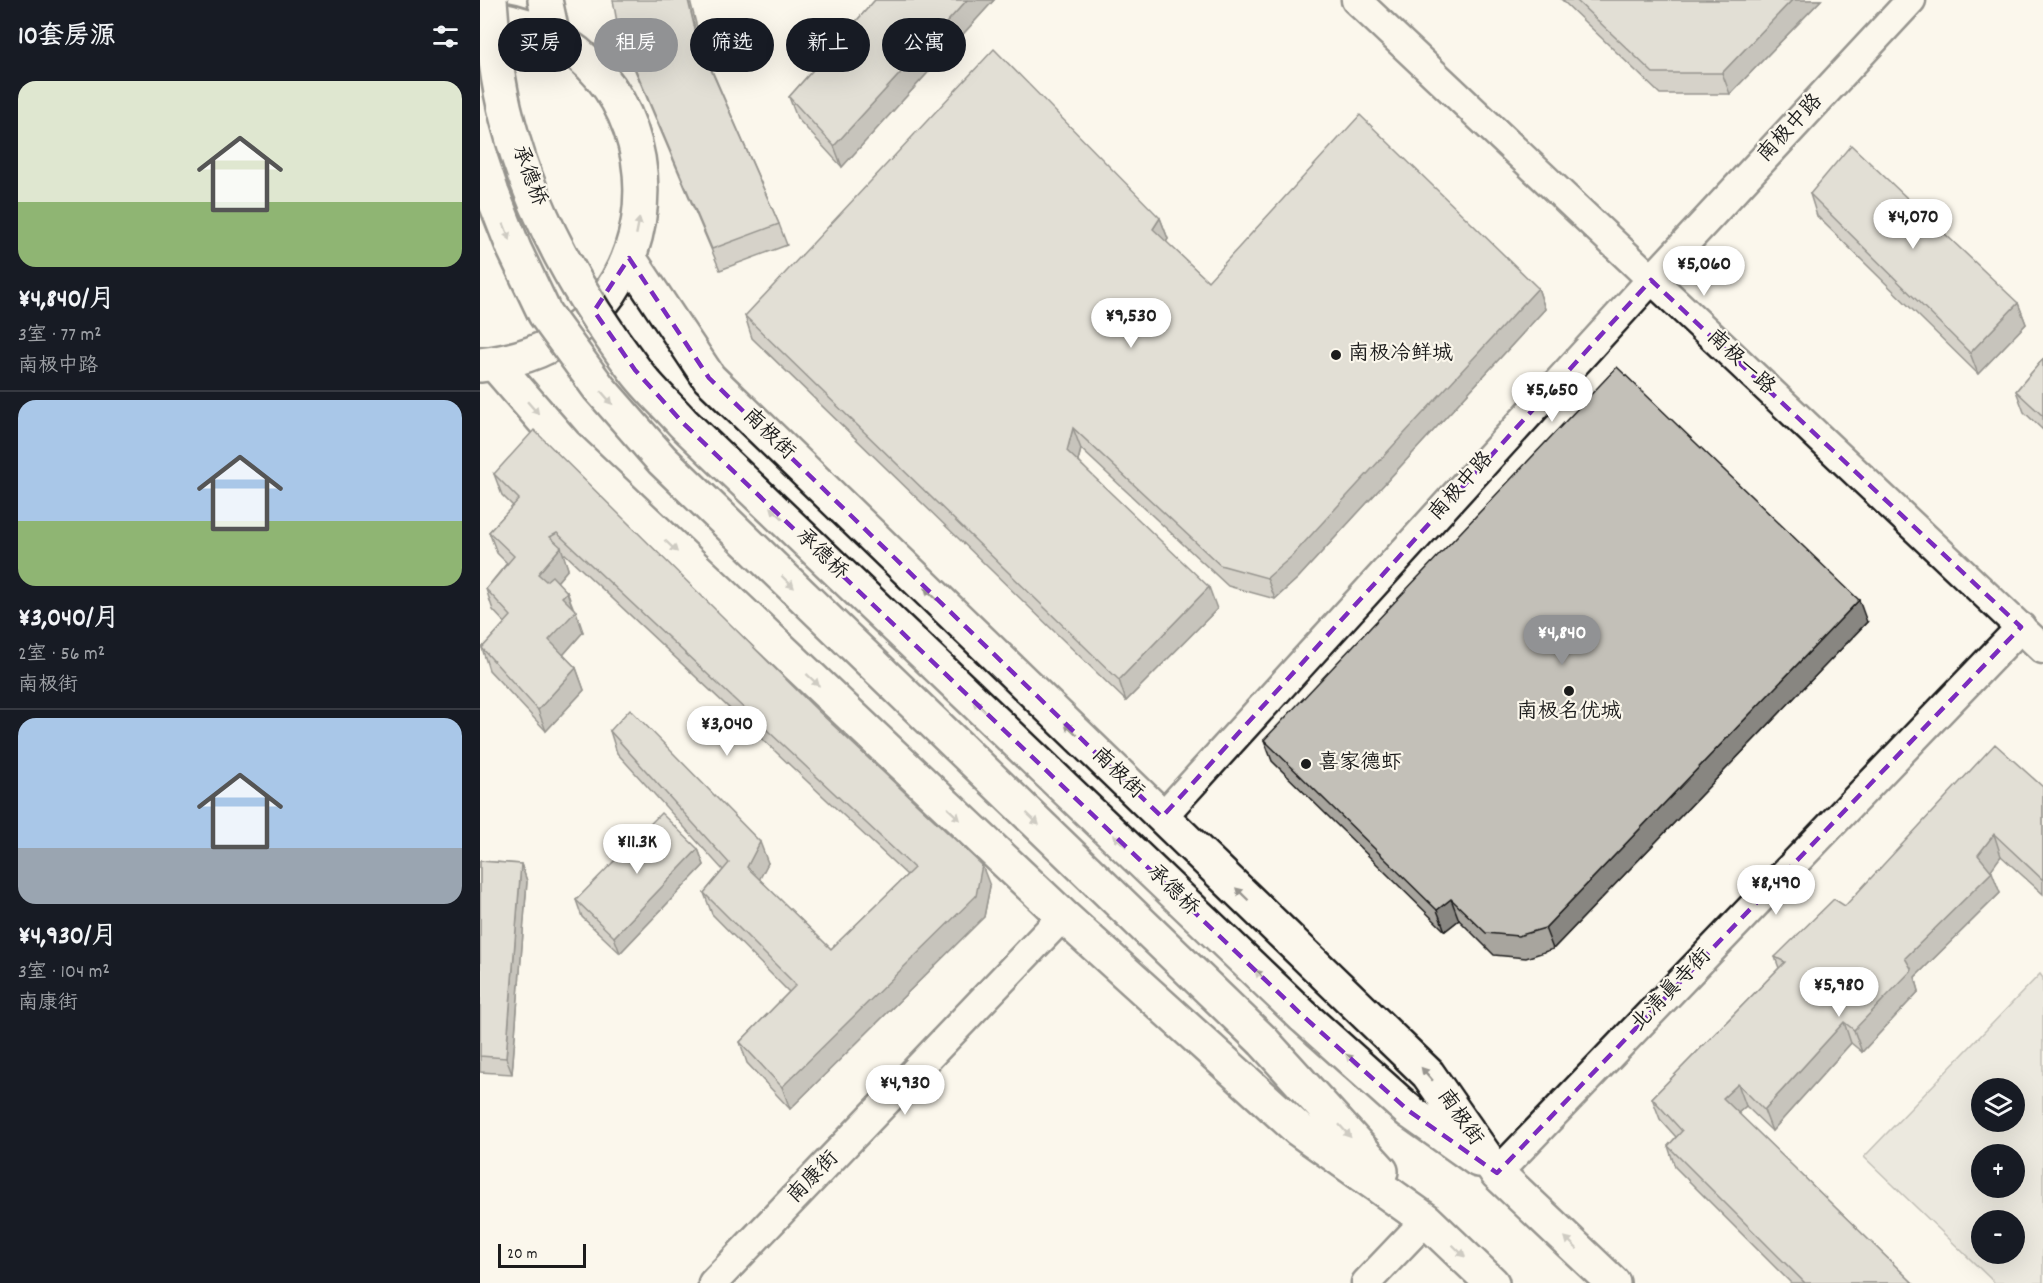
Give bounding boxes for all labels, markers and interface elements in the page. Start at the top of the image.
chip: 买房 [498,18,582,72]
chip: 租房 [594,18,678,72]
chip: 筛选 [690,18,774,72]
chip: 新上 [786,18,870,72]
chip: 公寓 [882,18,966,72]
text: 10套房源 [18,19,116,56]
icon: filters [429,20,462,53]
street label: 南极中路 [1751,88,1831,170]
icon: home [186,120,294,228]
street label: 承德桥 [503,141,553,211]
pin: ¥4,070 [1864,199,1962,250]
text: ¥4,070 [1887,204,1939,232]
one-way arrow [634,216,643,235]
one-way arrow [502,223,512,241]
pin: ¥5,060 [1655,246,1753,297]
text: ¥5,060 [1677,251,1731,279]
text: ¥4,840/月 [18,282,115,319]
pin: ¥9,530 [1082,298,1180,349]
text: ¥9,530 [1105,303,1157,331]
text: 3室 · 77 m² [18,322,102,350]
street label: 南极一路 [1699,323,1781,403]
place label: 南极冷鲜城 [1348,340,1453,370]
marker: 南极冷鲜城 [1329,348,1343,362]
text: 南极中路 [18,353,98,381]
pin: ¥5,650 [1503,372,1601,423]
text: ¥5,650 [1526,377,1578,405]
one-way arrow [600,390,613,405]
one-way arrow [527,400,540,416]
street label: 南极街 [735,402,801,468]
icon: home [186,439,294,547]
street label: 南极中路 [1423,446,1501,528]
one-way arrow [771,507,785,521]
street label: 承德桥 [788,522,854,588]
one-way arrow [664,538,678,552]
one-way arrow [780,574,794,588]
one-way arrow [925,587,939,601]
text: ¥3,040/月 [18,601,120,638]
pin: ¥4,840 [1513,615,1611,666]
text: ¥4,840 [1538,620,1587,648]
text: 2室 · 56 m² [18,641,105,669]
text: 南极街 [18,672,78,700]
one-way arrow [805,673,820,687]
marker: 南极名优城 [1562,684,1576,698]
place label: 南极名优城 [1517,698,1622,728]
one-way arrow [972,700,986,714]
pin: ¥3,040 [678,706,776,757]
text: ¥3,040 [701,711,753,739]
one-way arrow [1065,723,1079,737]
street label: 南极街 [1084,741,1150,807]
place label: 喜家德虾 [1318,749,1402,779]
icon: home [186,757,294,865]
marker: 喜家德虾 [1299,757,1313,771]
one-way arrow [947,807,962,821]
one-way arrow [1026,812,1040,826]
pin: ¥11.3K [588,824,686,875]
text: ¥11.3K [617,829,657,857]
one-way arrow [1112,834,1127,848]
street label: 承德桥 [1139,858,1205,924]
pin: ¥8,490 [1727,865,1825,916]
text: ¥8,490 [1751,870,1801,898]
one-way arrow [1234,887,1249,901]
text: ¥4,930/月 [18,919,117,956]
street label: 北清真寺街 [1625,943,1719,1039]
text: 3室 · 104 m² [18,959,110,987]
pin: ¥5,980 [1790,967,1888,1018]
one-way arrow [1253,969,1268,983]
text: ¥5,980 [1814,972,1864,1000]
text: 南康街 [18,990,78,1018]
one-way arrow [1344,1053,1359,1067]
pin: ¥4,930 [856,1065,954,1116]
one-way arrow [1421,1067,1434,1082]
text: ¥4,930 [880,1070,930,1098]
map controls [1971,1078,2025,1264]
button: layers [1971,1078,2025,1132]
street label: 南极街 [1429,1084,1489,1152]
one-way arrow [1338,1123,1351,1138]
button: + [1971,1144,2025,1198]
street label: 南康街 [781,1145,847,1211]
button: − [1971,1210,2025,1264]
one-way arrow [1564,1236,1578,1250]
scale bar [498,1241,586,1268]
text: 20 m [507,1243,537,1266]
one-way arrow [1452,1244,1466,1258]

